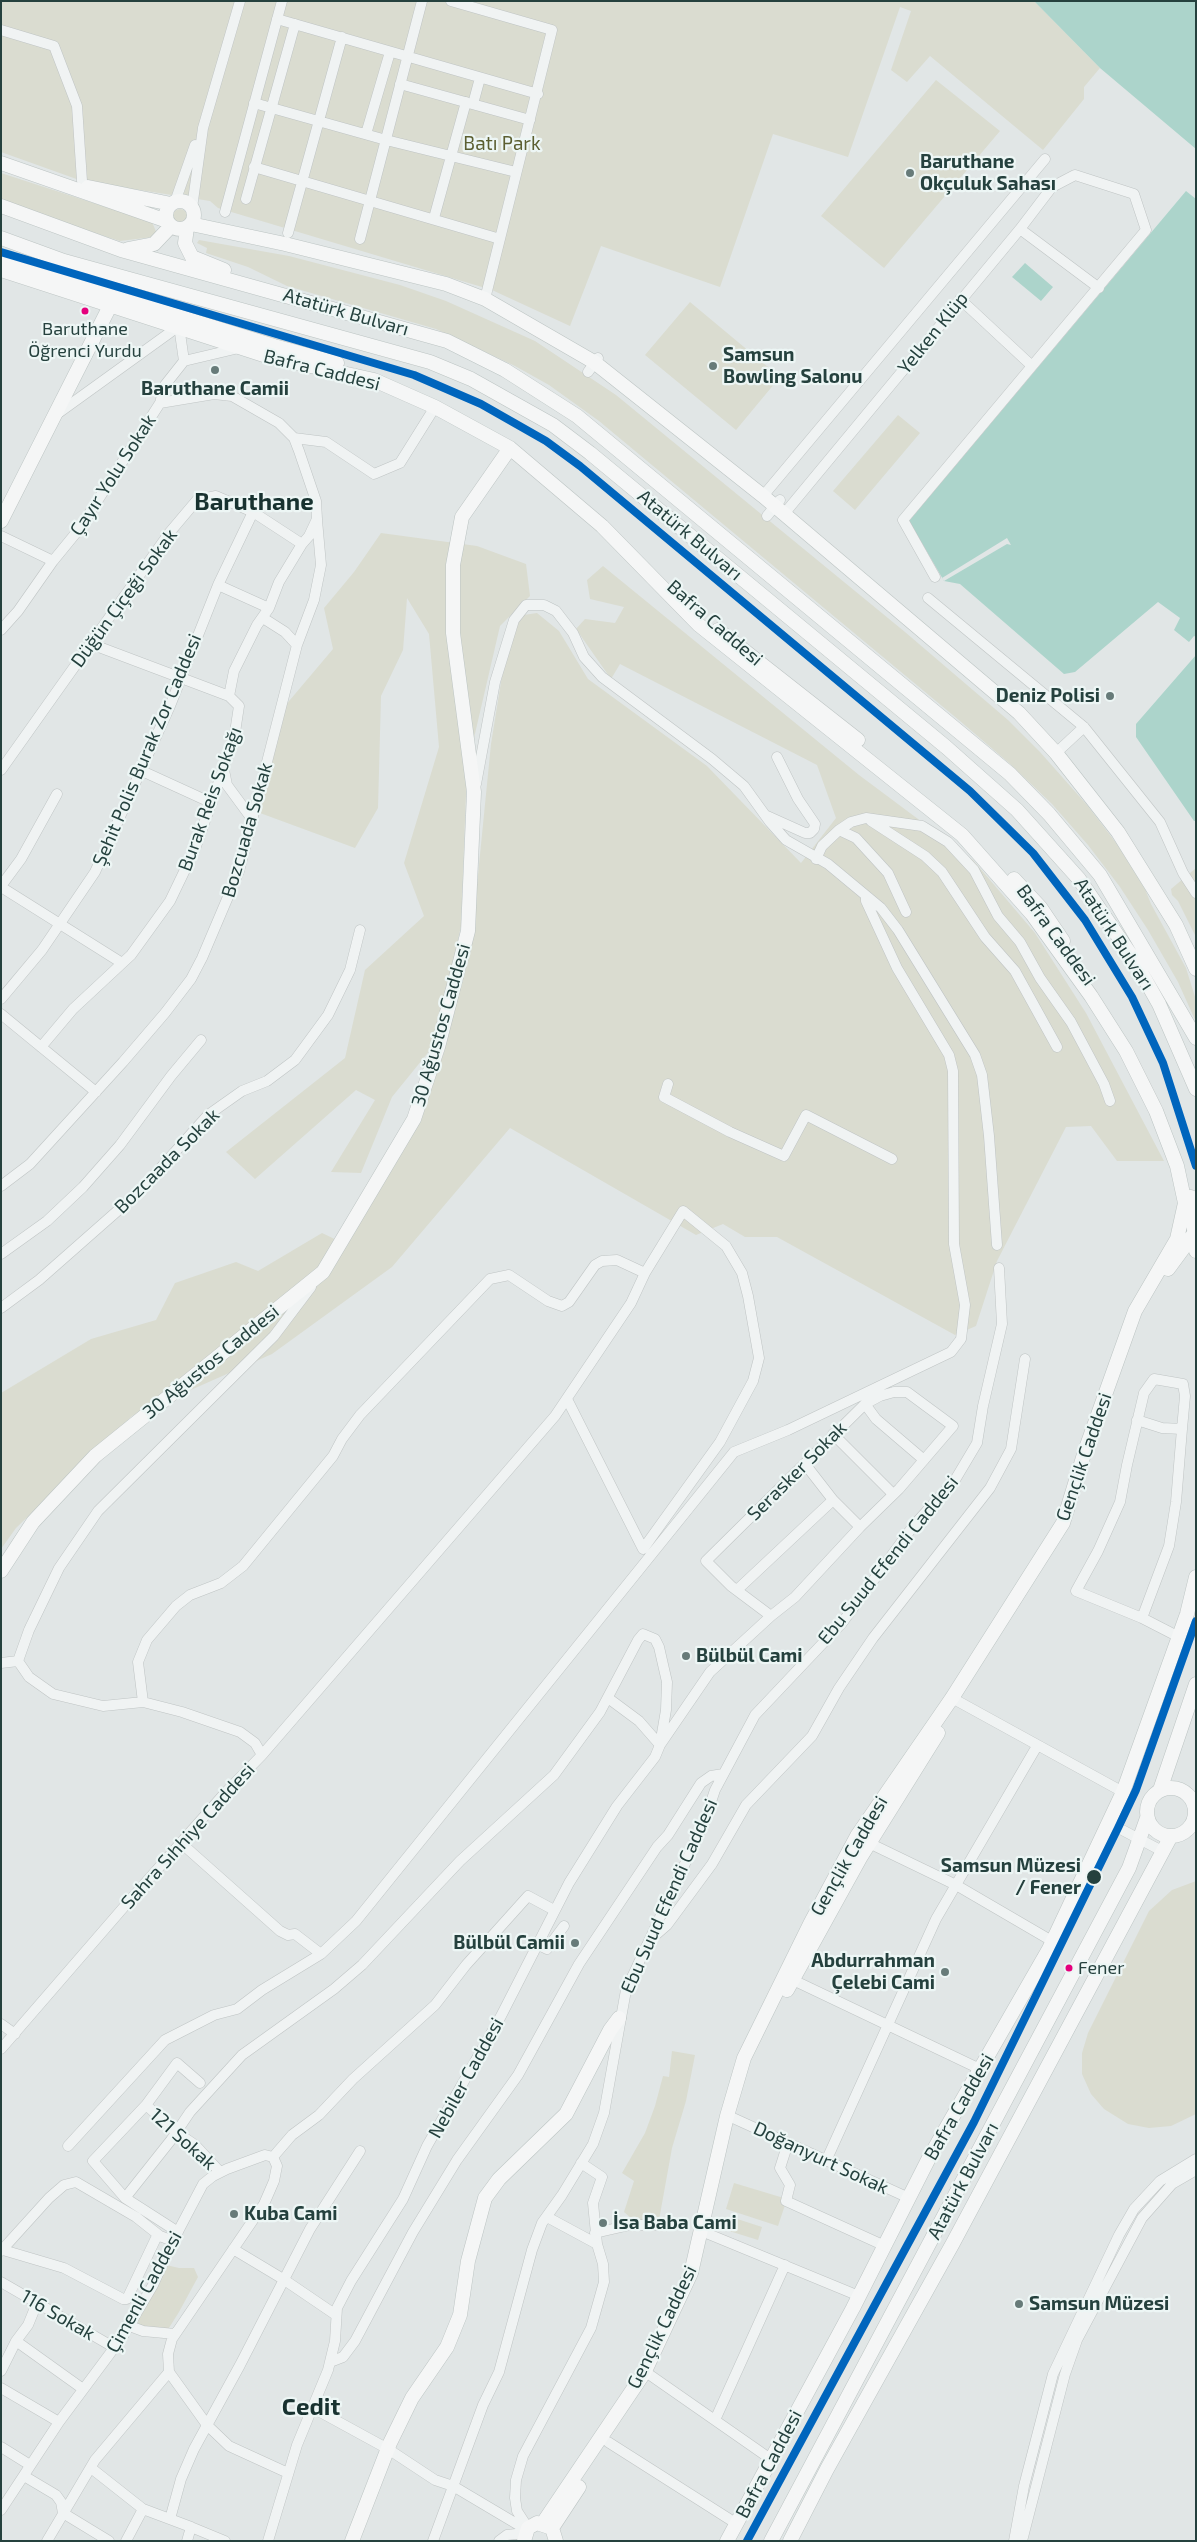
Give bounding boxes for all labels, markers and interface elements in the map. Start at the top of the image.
park label: Batı Park [463,133,541,155]
place label: Baruthane Okçuluk Sahası [920,151,1056,195]
marker: Baruthane Okçuluk Sahası [904,167,916,179]
street label: Atatürk Bulvarı [281,283,411,341]
street label: Yelken Klüp [893,287,973,379]
marker: Baruthane Öğrenci Yurdu [80,306,90,316]
place label: Baruthane Öğrenci Yurdu [28,318,142,360]
place label: Samsun Bowling Salonu [723,344,863,388]
street label: Bafra Caddesi [261,345,383,395]
marker: Samsun Bowling Salonu [707,360,719,372]
marker: Baruthane Camii [209,364,221,376]
place label: Baruthane Camii [141,378,289,400]
street label: Çayır Yolu Sokak [65,410,161,540]
street label: Atatürk Bulvarı [633,485,747,585]
district label: Baruthane [194,488,314,516]
street label: Düğün Çiçeği Sokak [66,524,182,672]
street label: Bafra Caddesi [662,575,768,671]
street label: Şehit Polis Burak Zor Caddesi [88,631,206,869]
place label: Deniz Polisi [996,685,1100,707]
marker: Deniz Polisi [1104,690,1116,702]
street label: Burak Reis Sokağı [173,724,247,874]
street label: Bozcuada Sokak [217,760,277,900]
street label: Atatürk Bulvarı [1069,874,1159,994]
street label: Bafra Caddesi [1012,880,1100,990]
street label: 30 Ağustos Caddesi [407,941,475,1109]
street label: Bozcaada Sokak [110,1104,224,1218]
street label: 30 Ağustos Caddesi [138,1300,284,1424]
street label: Gençlik Caddesi [1051,1390,1117,1524]
street label: Serasker Sokak [743,1417,851,1525]
street label: Ebu Suud Efendi Caddesi [813,1471,963,1649]
place label: Bülbül Cami [696,1645,803,1667]
marker: Bülbül Cami [680,1650,692,1662]
street label: Sahra Sıhhiye Caddesi [116,1758,260,1914]
street label: Gençlik Caddesi [806,1792,892,1920]
street label: Ebu Suud Efendi Caddesi [616,1795,722,1997]
place label: Samsun Müzesi / Fener [941,1855,1081,1899]
marker: Samsun Müzesi / Fener [1085,1868,1103,1886]
place label: Bülbül Camii [453,1932,565,1954]
marker: Bülbül Camii [569,1937,581,1949]
place label: Abdurrahman Çelebi Cami [811,1950,935,1994]
place label: Fener [1078,1957,1124,1979]
marker: Fener [1064,1963,1074,1973]
marker: Abdurrahman Çelebi Cami [939,1966,951,1978]
street label: Nebiler Caddesi [423,2014,509,2142]
street label: Bafra Caddesi [919,2050,999,2164]
street label: 121 Sokak [145,2103,221,2175]
street label: Doğanyurt Sokak [750,2117,892,2199]
street label: Atatürk Bulvarı [923,2118,1003,2244]
place label: Kuba Cami [244,2203,337,2225]
marker: Kuba Cami [228,2208,240,2220]
place label: İsa Baba Cami [613,2212,737,2234]
marker: İsa Baba Cami [597,2217,609,2229]
street label: Çimenli Caddesi [101,2227,187,2357]
street label: Gençlik Caddesi [622,2262,702,2392]
street label: 116 Sokak [17,2285,99,2345]
place label: Samsun Müzesi [1029,2293,1169,2315]
marker: Samsun Müzesi [1013,2298,1025,2310]
district label: Cedit [282,2393,340,2421]
street label: Bafra Caddesi [731,2406,807,2522]

